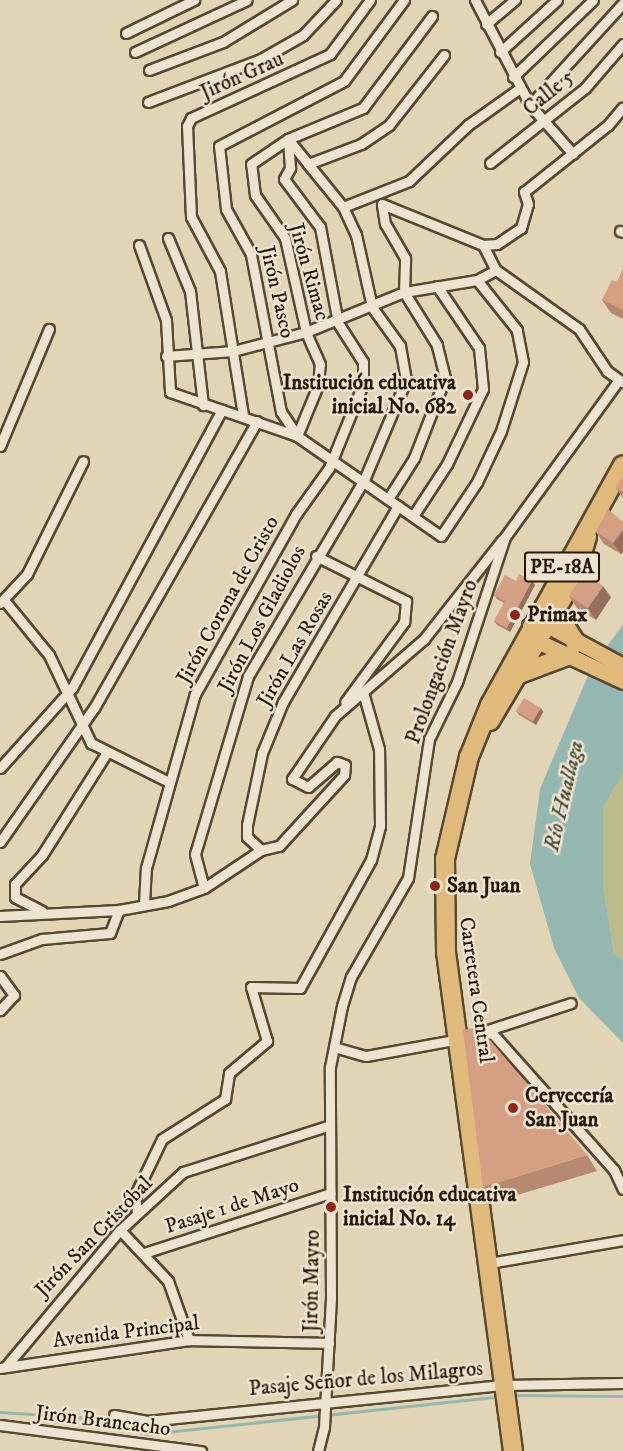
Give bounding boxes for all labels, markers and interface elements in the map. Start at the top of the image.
street label: Jirón Grau [196,47,288,105]
street label: Calle 5 [518,65,580,121]
street label: Jirón Rimac [283,220,335,324]
street label: Jirón Pasco [254,243,300,341]
place label: Institución educativa inicial No. 682 [283,370,456,420]
marker: Institución educativa inicial No. 682 [461,388,475,402]
street label: Jirón Corona de Cristo [171,512,285,688]
street label: Jirón Los Gladiolos [213,541,311,697]
road number: PE-18A [523,550,601,584]
street label: Prolongación Mayro [401,576,483,748]
street label: Jirón Las Rosas [252,587,338,711]
place label: Primax [527,602,587,628]
marker: Primax [508,608,522,622]
water label: Río Huallaga [538,738,590,854]
place label: San Juan [447,873,520,899]
marker: San Juan [428,879,442,893]
street label: Carretera Central [453,915,499,1065]
place label: Cervecería San Juan [525,1083,614,1133]
marker: Cervecería San Juan [506,1101,520,1115]
street label: Jirón San Cristóbal [30,1171,158,1303]
street label: Pasaje 1 de Mayo [162,1172,302,1240]
place label: Institución educativa inicial No. 14 [343,1182,516,1232]
marker: Institución educativa inicial No. 14 [324,1200,338,1214]
street label: Jirón Mayro [299,1229,325,1333]
street label: Avenida Principal [51,1310,201,1354]
street label: Pasaje Señor de los Milagros [248,1356,484,1402]
street label: Jirón Brancacho [34,1400,172,1442]

